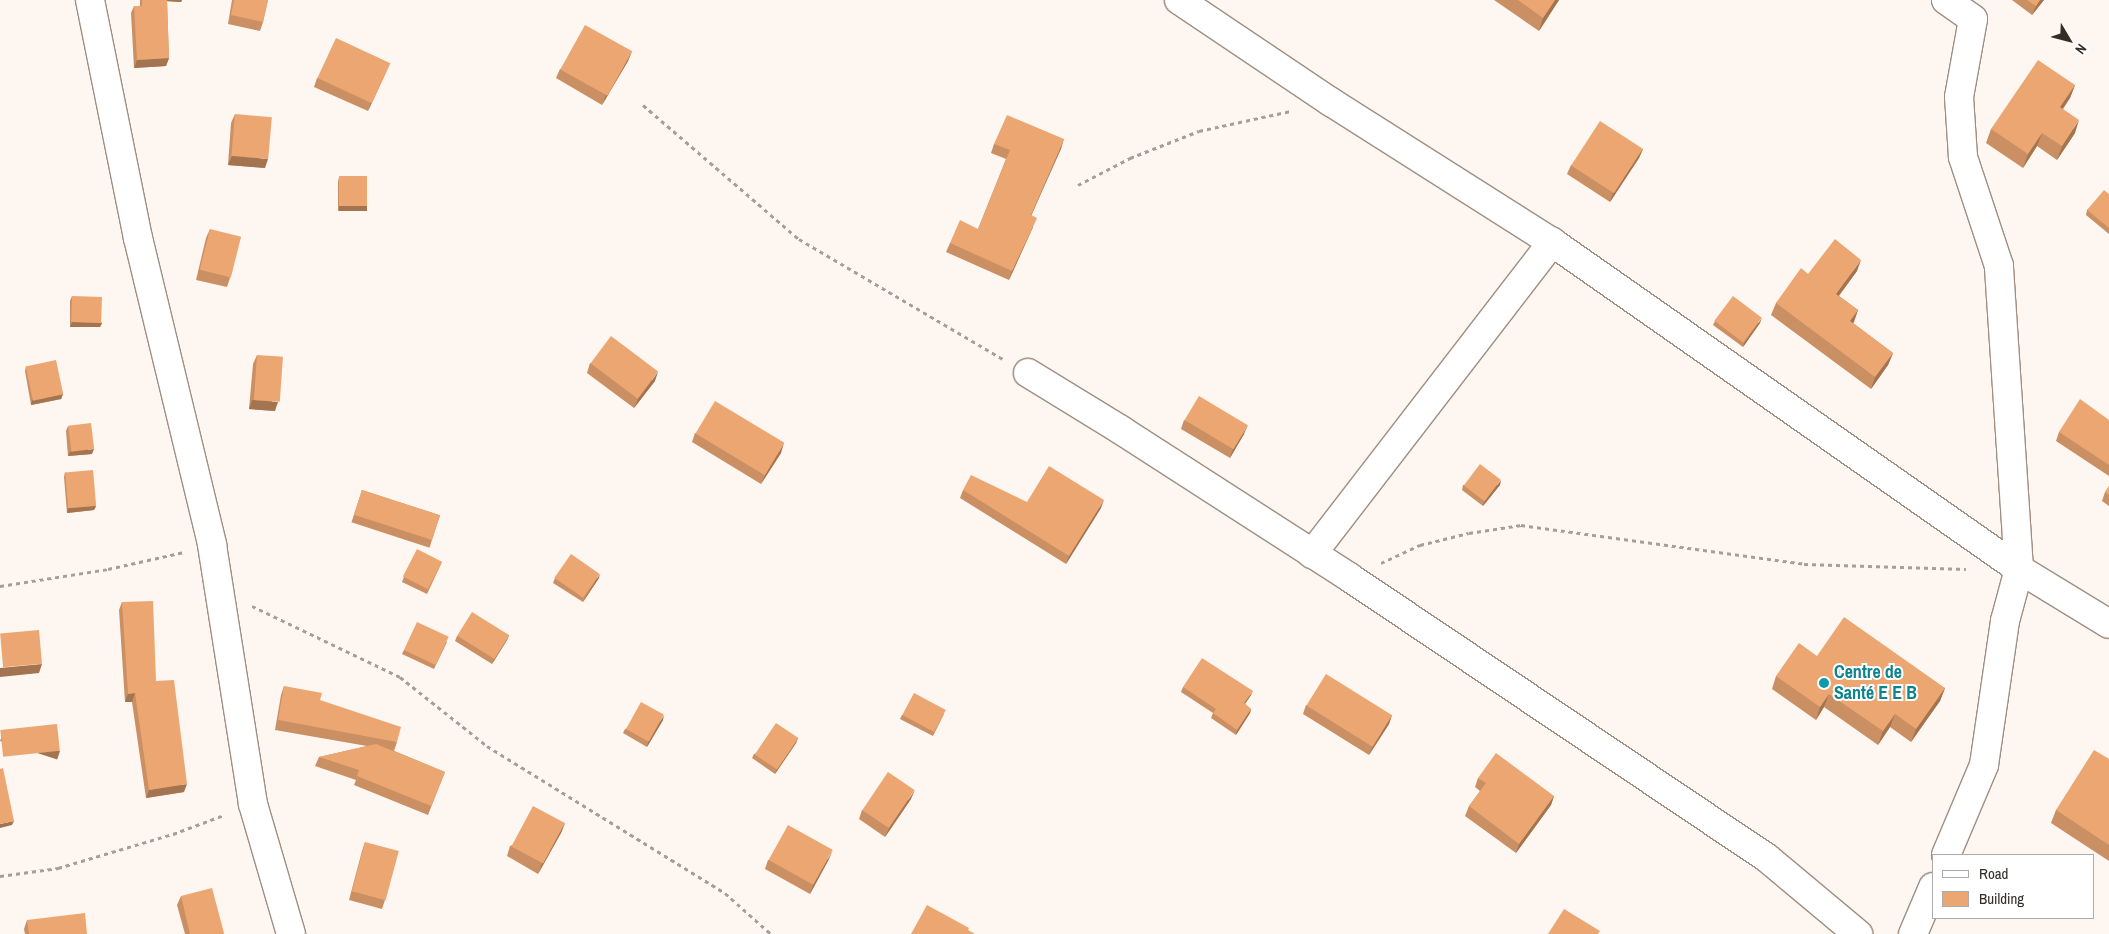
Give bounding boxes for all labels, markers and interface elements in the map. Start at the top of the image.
north arrow [2044,15,2094,65]
text: N [2071,40,2091,58]
place label: Centre de Santé E E B [1834,662,1917,704]
marker: Centre de Santé E E B [1818,677,1830,689]
legend [1932,854,2094,919]
text: Road [1979,863,2008,884]
text: Building [1979,888,2024,909]

